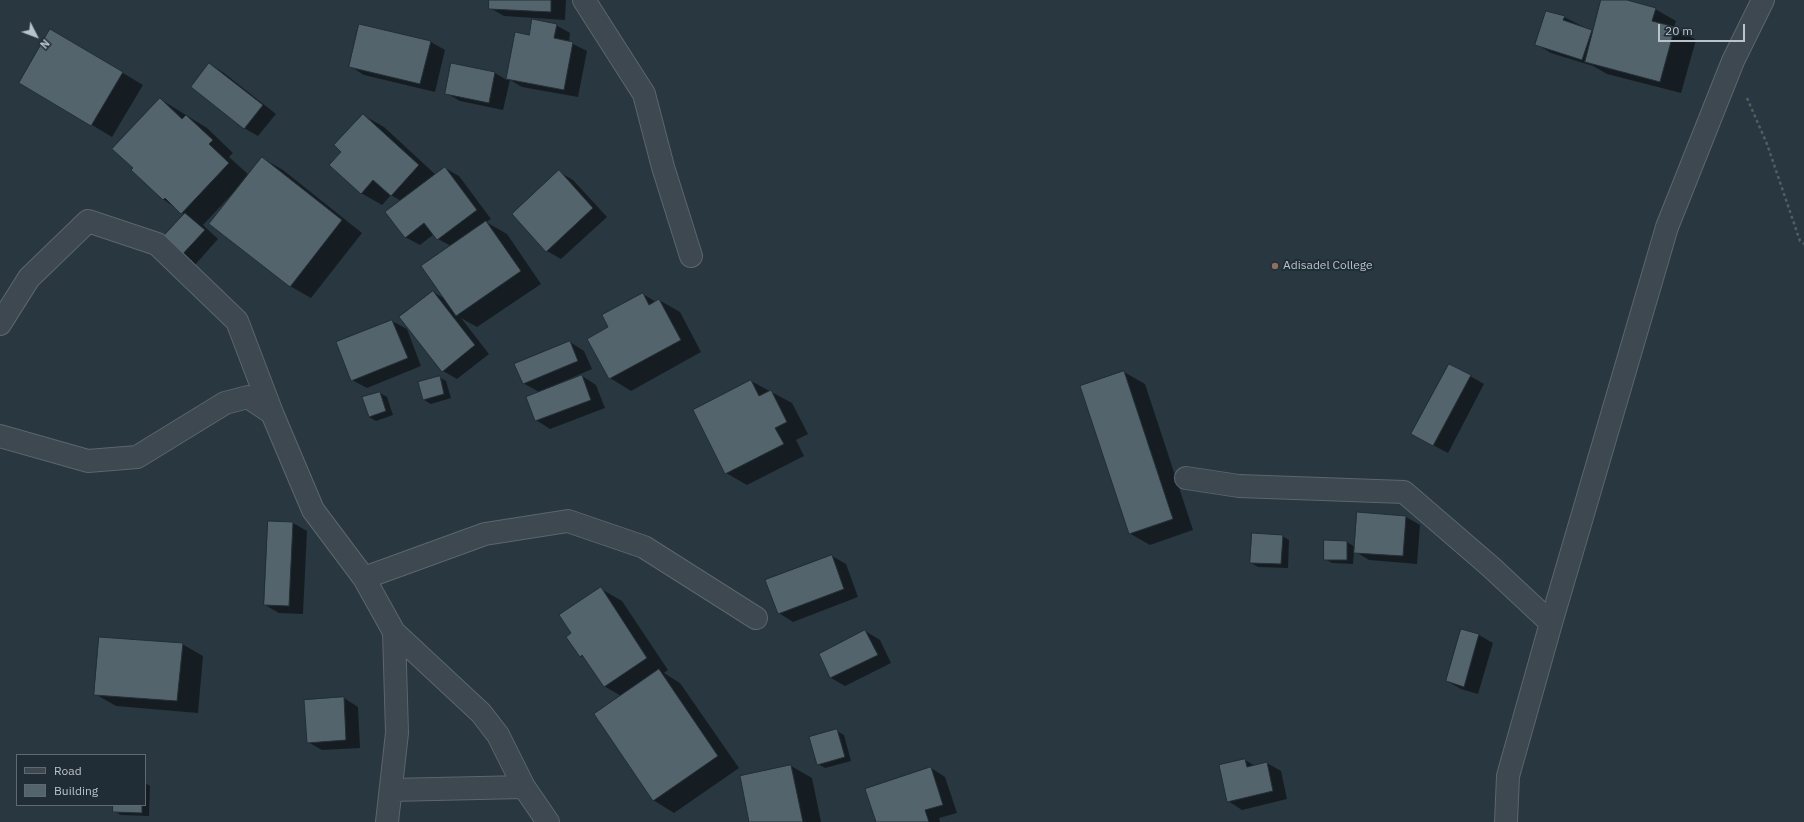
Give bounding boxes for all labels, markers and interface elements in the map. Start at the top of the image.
north arrow [16,16,56,56]
scale bar [1660,16,1747,42]
text: 20 m [1665,23,1693,38]
text: N [37,36,53,52]
place label: Adisadel College [1283,259,1373,273]
marker: Adisadel College [1270,261,1280,271]
legend [16,754,146,806]
text: Road [54,763,82,778]
text: Building [54,783,98,798]

